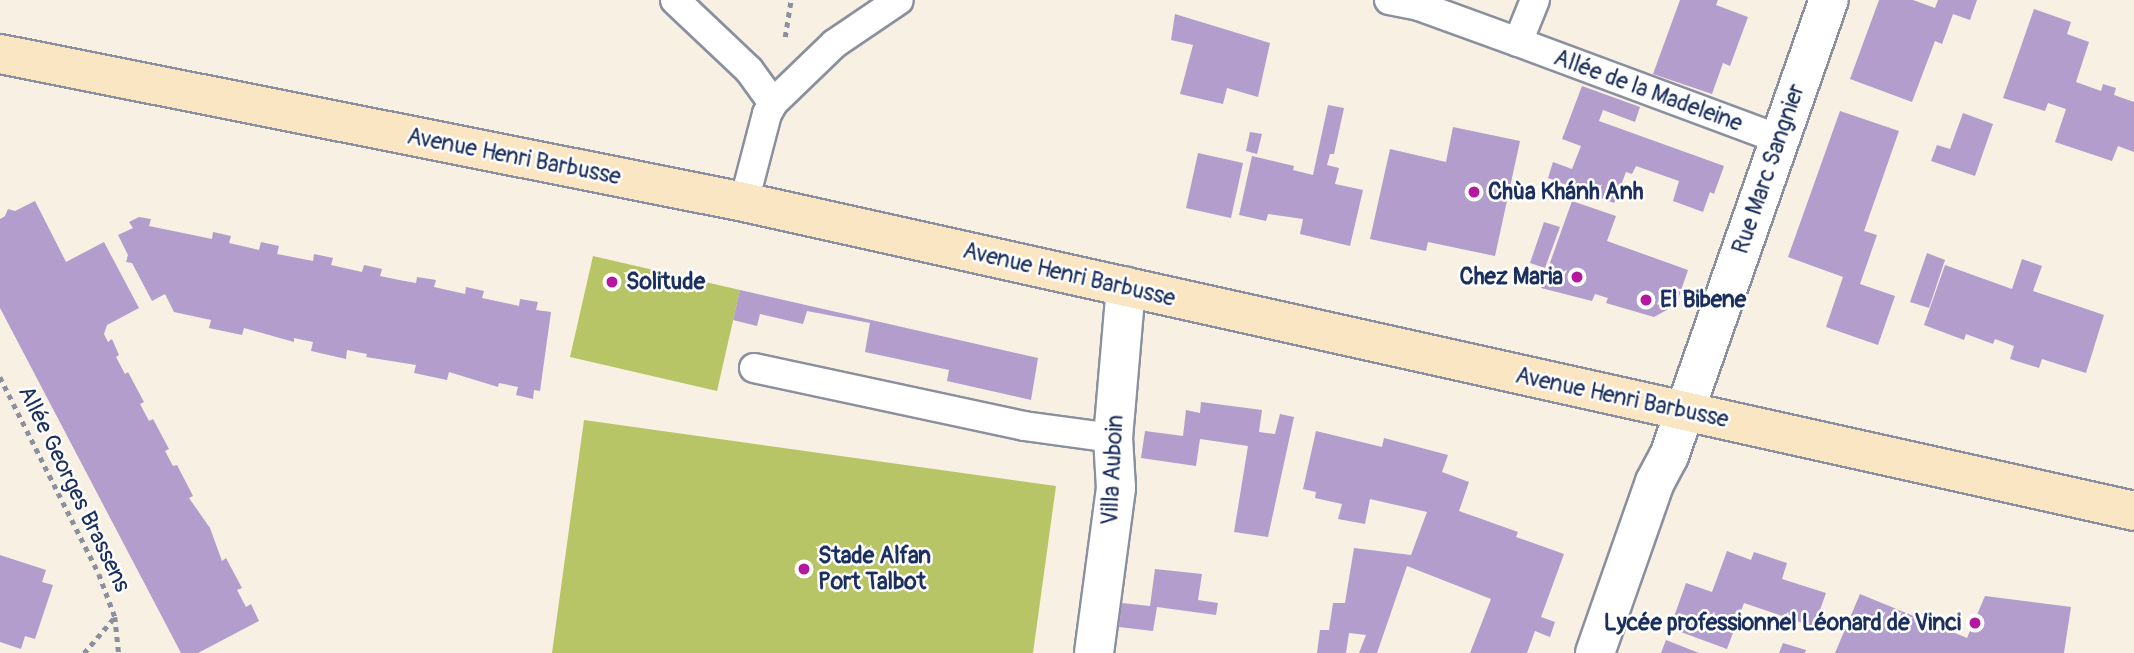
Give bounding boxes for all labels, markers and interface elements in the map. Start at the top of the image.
street label: Allée de la Madeleine [1550,44,1746,138]
street label: Rue Marc Sangnier [1727,80,1811,258]
street label: Avenue Henri Barbusse [405,123,623,191]
place label: Chùa Khánh Anh [1488,178,1644,206]
marker: Chùa Khánh Anh [1466,184,1482,200]
street label: Avenue Henri Barbusse [960,237,1178,313]
place label: Chez Maria [1459,263,1563,291]
place label: Solitude [626,268,705,296]
marker: Chez Maria [1569,269,1585,285]
marker: Solitude [604,274,620,290]
place label: El Bibene [1660,286,1746,314]
marker: El Bibene [1638,292,1654,308]
street label: Avenue Henri Barbusse [1513,362,1731,434]
street label: Allée Georges Brassens [12,381,136,597]
street label: Villa Auboin [1096,414,1130,526]
place label: Stade Alfan Port Talbot [818,542,931,596]
marker: Stade Alfan Port Talbot [796,561,812,577]
place label: Lycée professionnel Léonard de Vinci [1604,609,1961,637]
marker: Lycée professionnel Léonard de Vinci [1967,615,1983,631]

